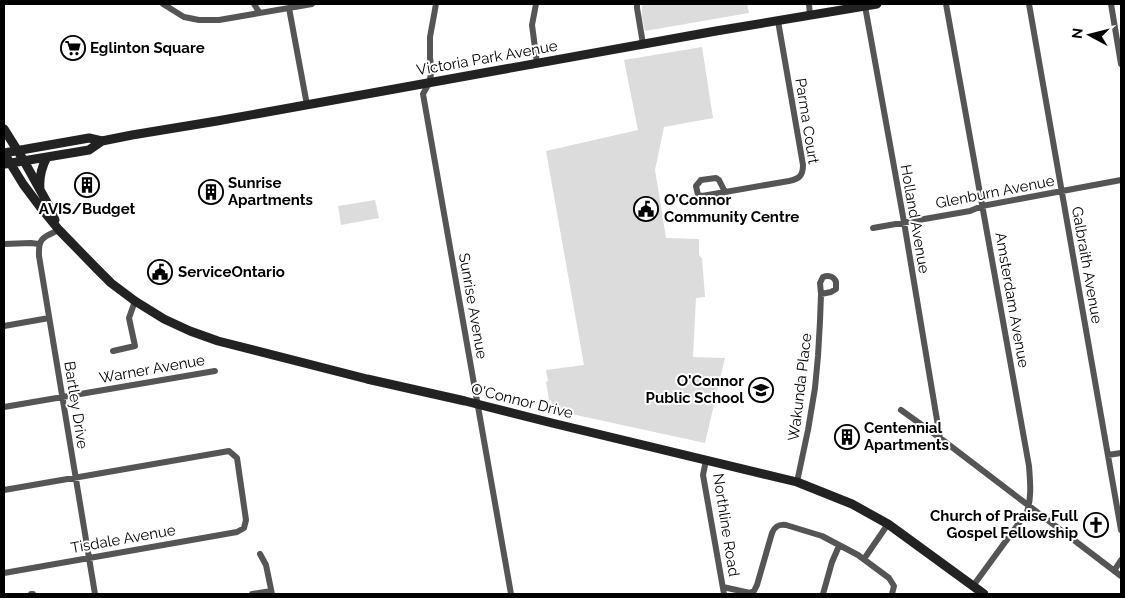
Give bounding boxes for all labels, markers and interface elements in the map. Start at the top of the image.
north arrow [1065,10,1115,60]
text: N [1069,27,1086,40]
supermarket icon: Eglinton Square [60,35,86,61]
street label: Victoria Park Avenue [415,37,559,79]
place label: Eglinton Square [90,39,205,57]
street label: Parma Court [791,77,823,165]
street label: Holland Avenue [897,163,933,275]
building icon: AVIS/Budget [74,172,100,198]
street label: Glenburn Avenue [934,172,1056,212]
place label: Sunrise Apartments [228,174,313,209]
building icon: Sunrise Apartments [198,179,224,205]
place label: O'Connor Community Centre [664,191,799,226]
public building icon: O'Connor Community Centre [633,196,659,222]
place label: AVIS/Budget [39,200,136,218]
street label: Galbraith Avenue [1068,205,1106,325]
street label: Amsterdam Avenue [991,231,1033,369]
street label: Sunrise Avenue [455,252,491,361]
public building icon: ServiceOntario [147,259,173,285]
place label: ServiceOntario [178,263,285,281]
street label: Wakunda Place [784,332,816,442]
street label: Warner Avenue [98,351,206,387]
street label: Bartley Drive [60,360,92,450]
place label: O'Connor Public School [646,372,744,407]
school or university icon: O'Connor Public School [748,377,774,403]
street label: O'Connor Drive [469,380,575,422]
place label: Centennial Apartments [864,419,949,454]
building icon: Centennial Apartments [834,424,860,450]
street label: Northline Road [709,472,743,578]
place label: Church of Praise Full Gospel Fellowship [930,507,1078,542]
church icon: Church of Praise Full Gospel Fellowship [1083,512,1109,538]
street label: Tisdale Avenue [69,521,177,557]

